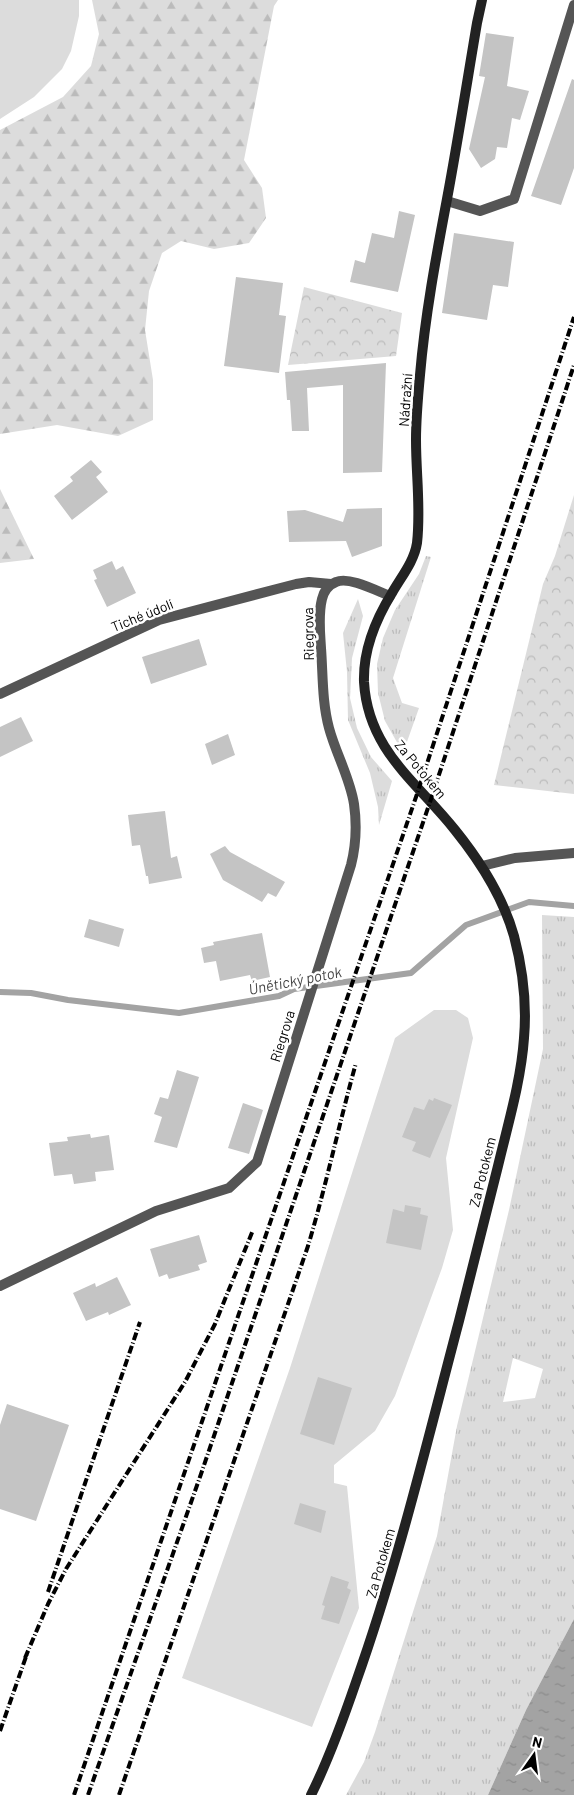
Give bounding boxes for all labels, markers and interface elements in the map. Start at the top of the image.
street label: Nádražní [395,373,415,427]
street label: Tiché údolí [109,595,176,635]
street label: Riegrova [299,607,317,661]
street label: Za Potokem [391,736,451,802]
water label: Únětický potok [247,962,344,998]
street label: Riegrova [266,1008,298,1064]
street label: Za Potokem [465,1135,499,1209]
street label: Za Potokem [362,1526,398,1600]
north arrow [509,1730,559,1780]
text: N [531,1733,544,1751]

